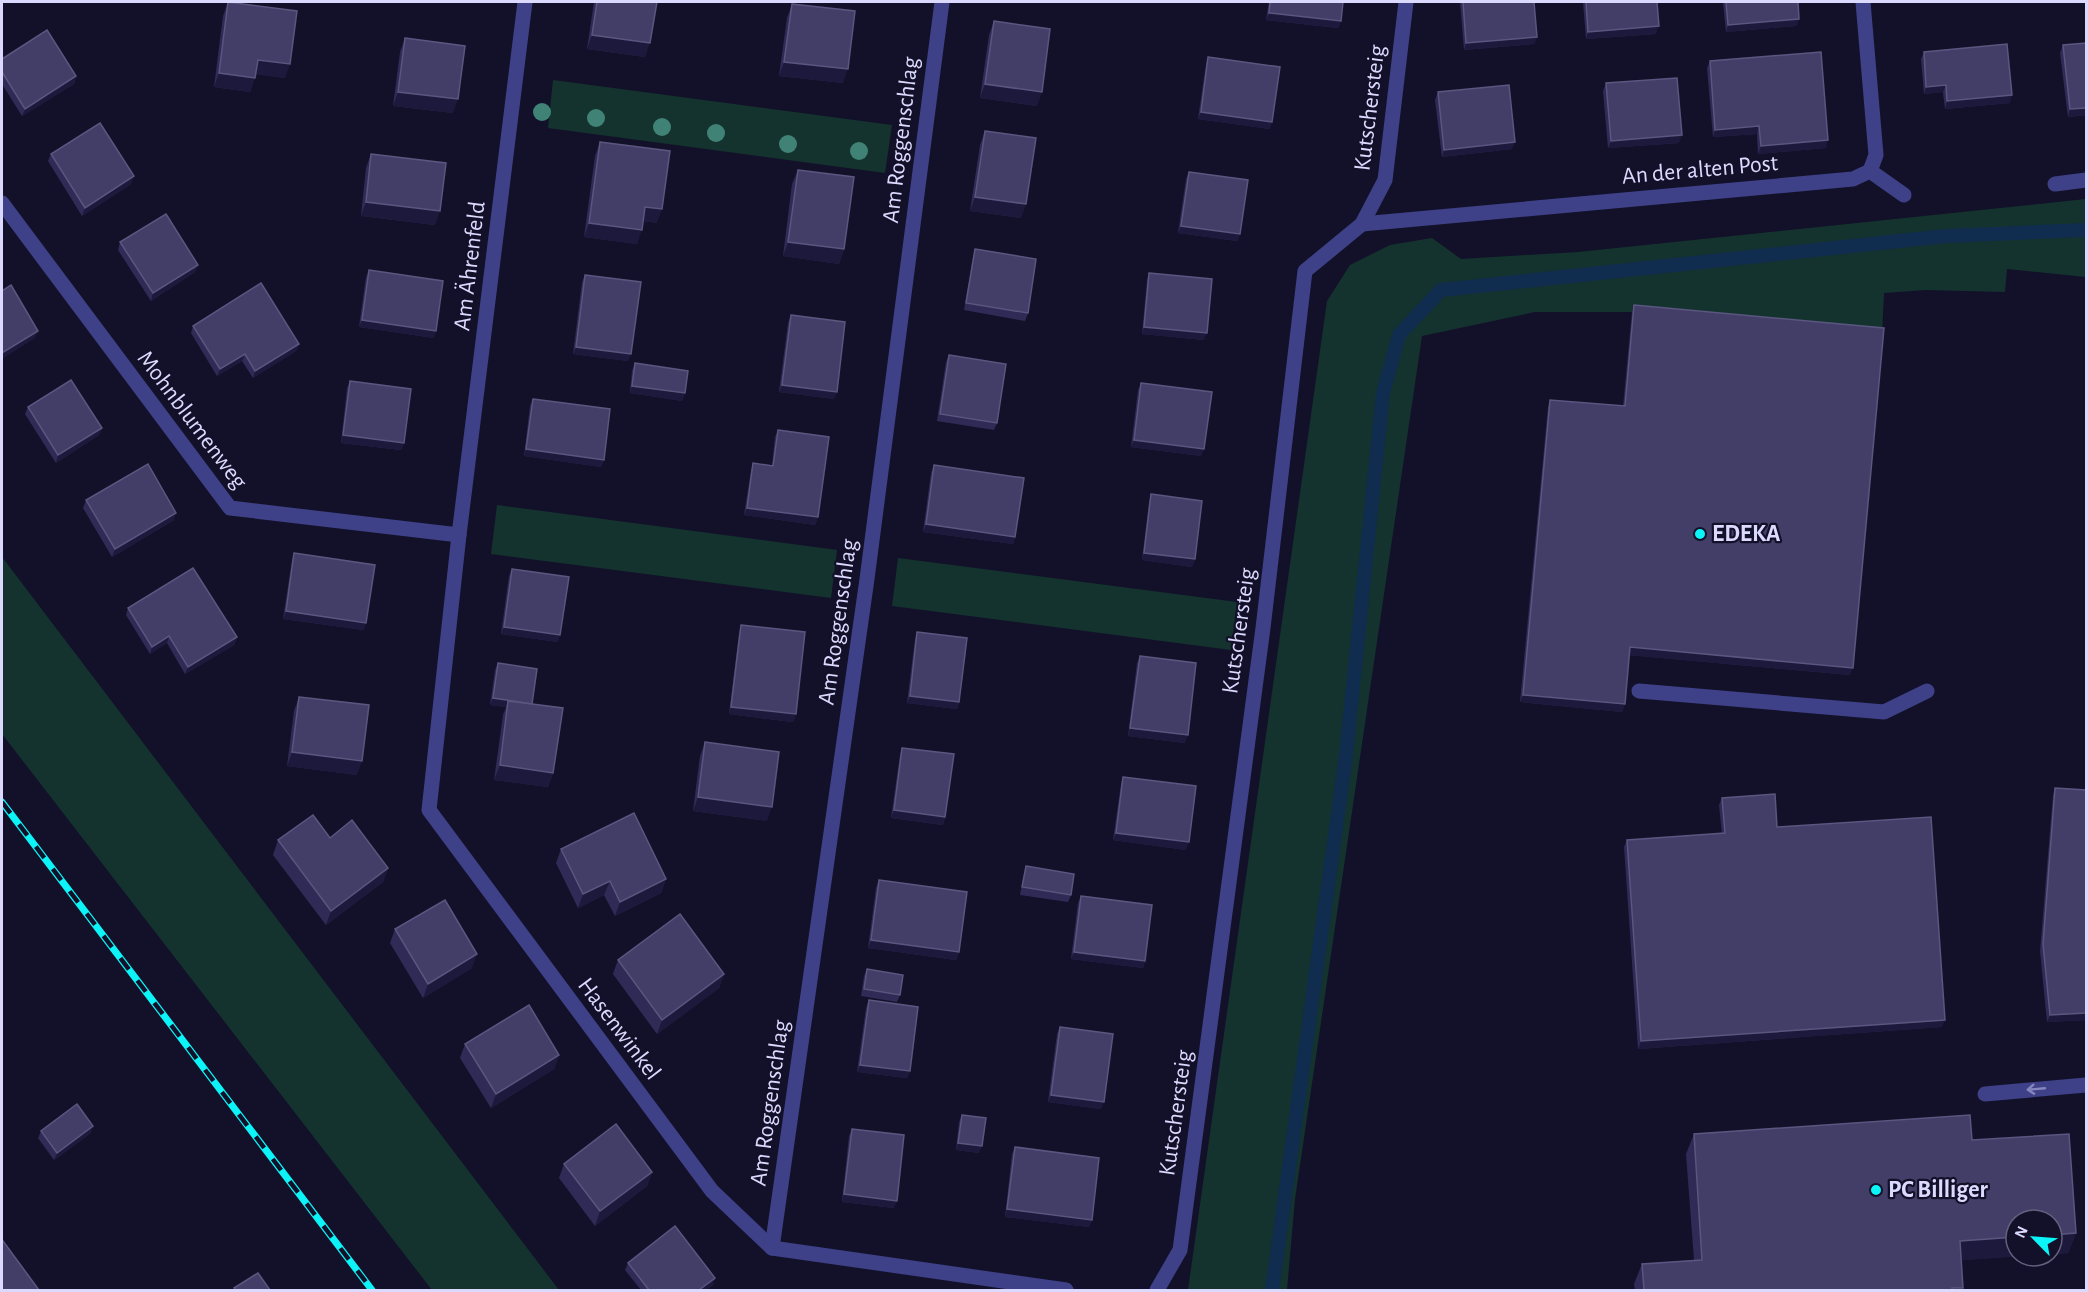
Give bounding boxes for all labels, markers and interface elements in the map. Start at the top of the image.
street label: Kutschersteig [1350,43,1390,172]
street label: Am Roggenschlag [879,55,923,224]
street label: An der alten Post [1621,151,1779,189]
street label: Am Ährenfeld [449,200,490,332]
street label: Mohnblumenweg [133,347,252,494]
place label: EDEKA [1712,522,1781,546]
marker: EDEKA [1693,527,1707,541]
street label: Am Roggenschlag [814,537,862,706]
street label: Kutschersteig [1218,566,1260,695]
street label: Hasenwinkel [573,974,665,1084]
street label: Am Roggenschlag [746,1018,794,1187]
street label: Kutschersteig [1155,1048,1197,1177]
one-way arrow [2026,1084,2046,1095]
place label: PC Billiger [1888,1178,1989,1202]
marker: PC Billiger [1869,1183,1883,1197]
north arrow [2004,1208,2064,1268]
text: N [2012,1224,2031,1241]

